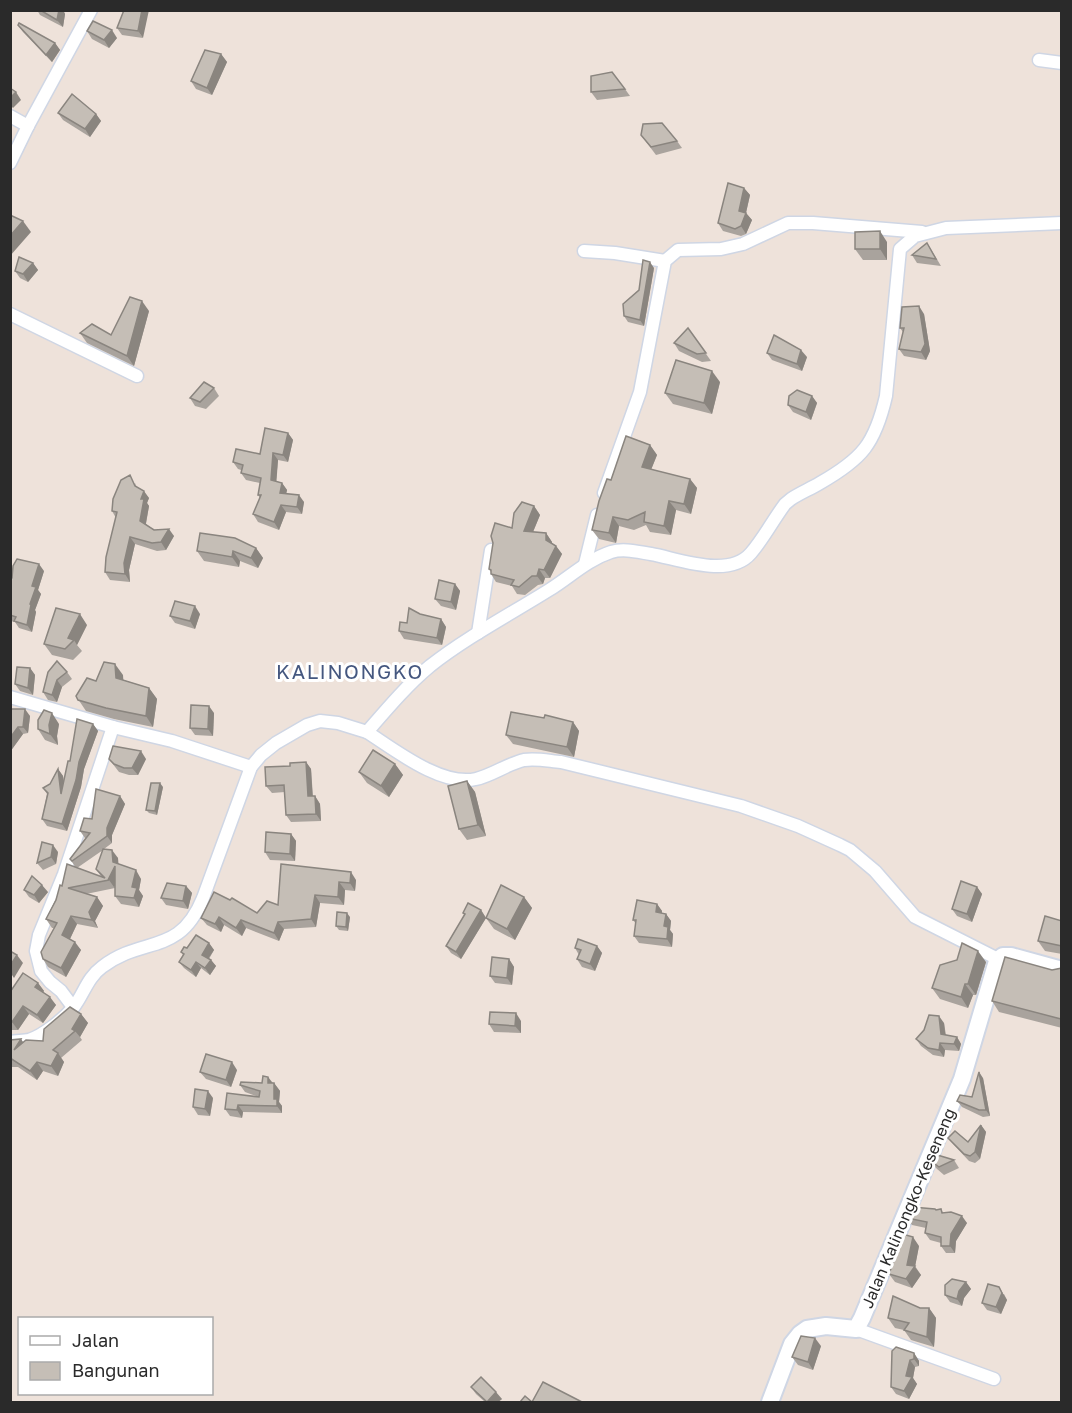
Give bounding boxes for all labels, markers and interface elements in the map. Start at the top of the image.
district label: KALINONGKO [276,659,424,683]
street label: Jalan Kalinongko-Keseneng [857,1105,959,1311]
legend [18,1317,213,1395]
text: Jalan [72,1329,119,1351]
text: Bangunan [72,1359,160,1381]

